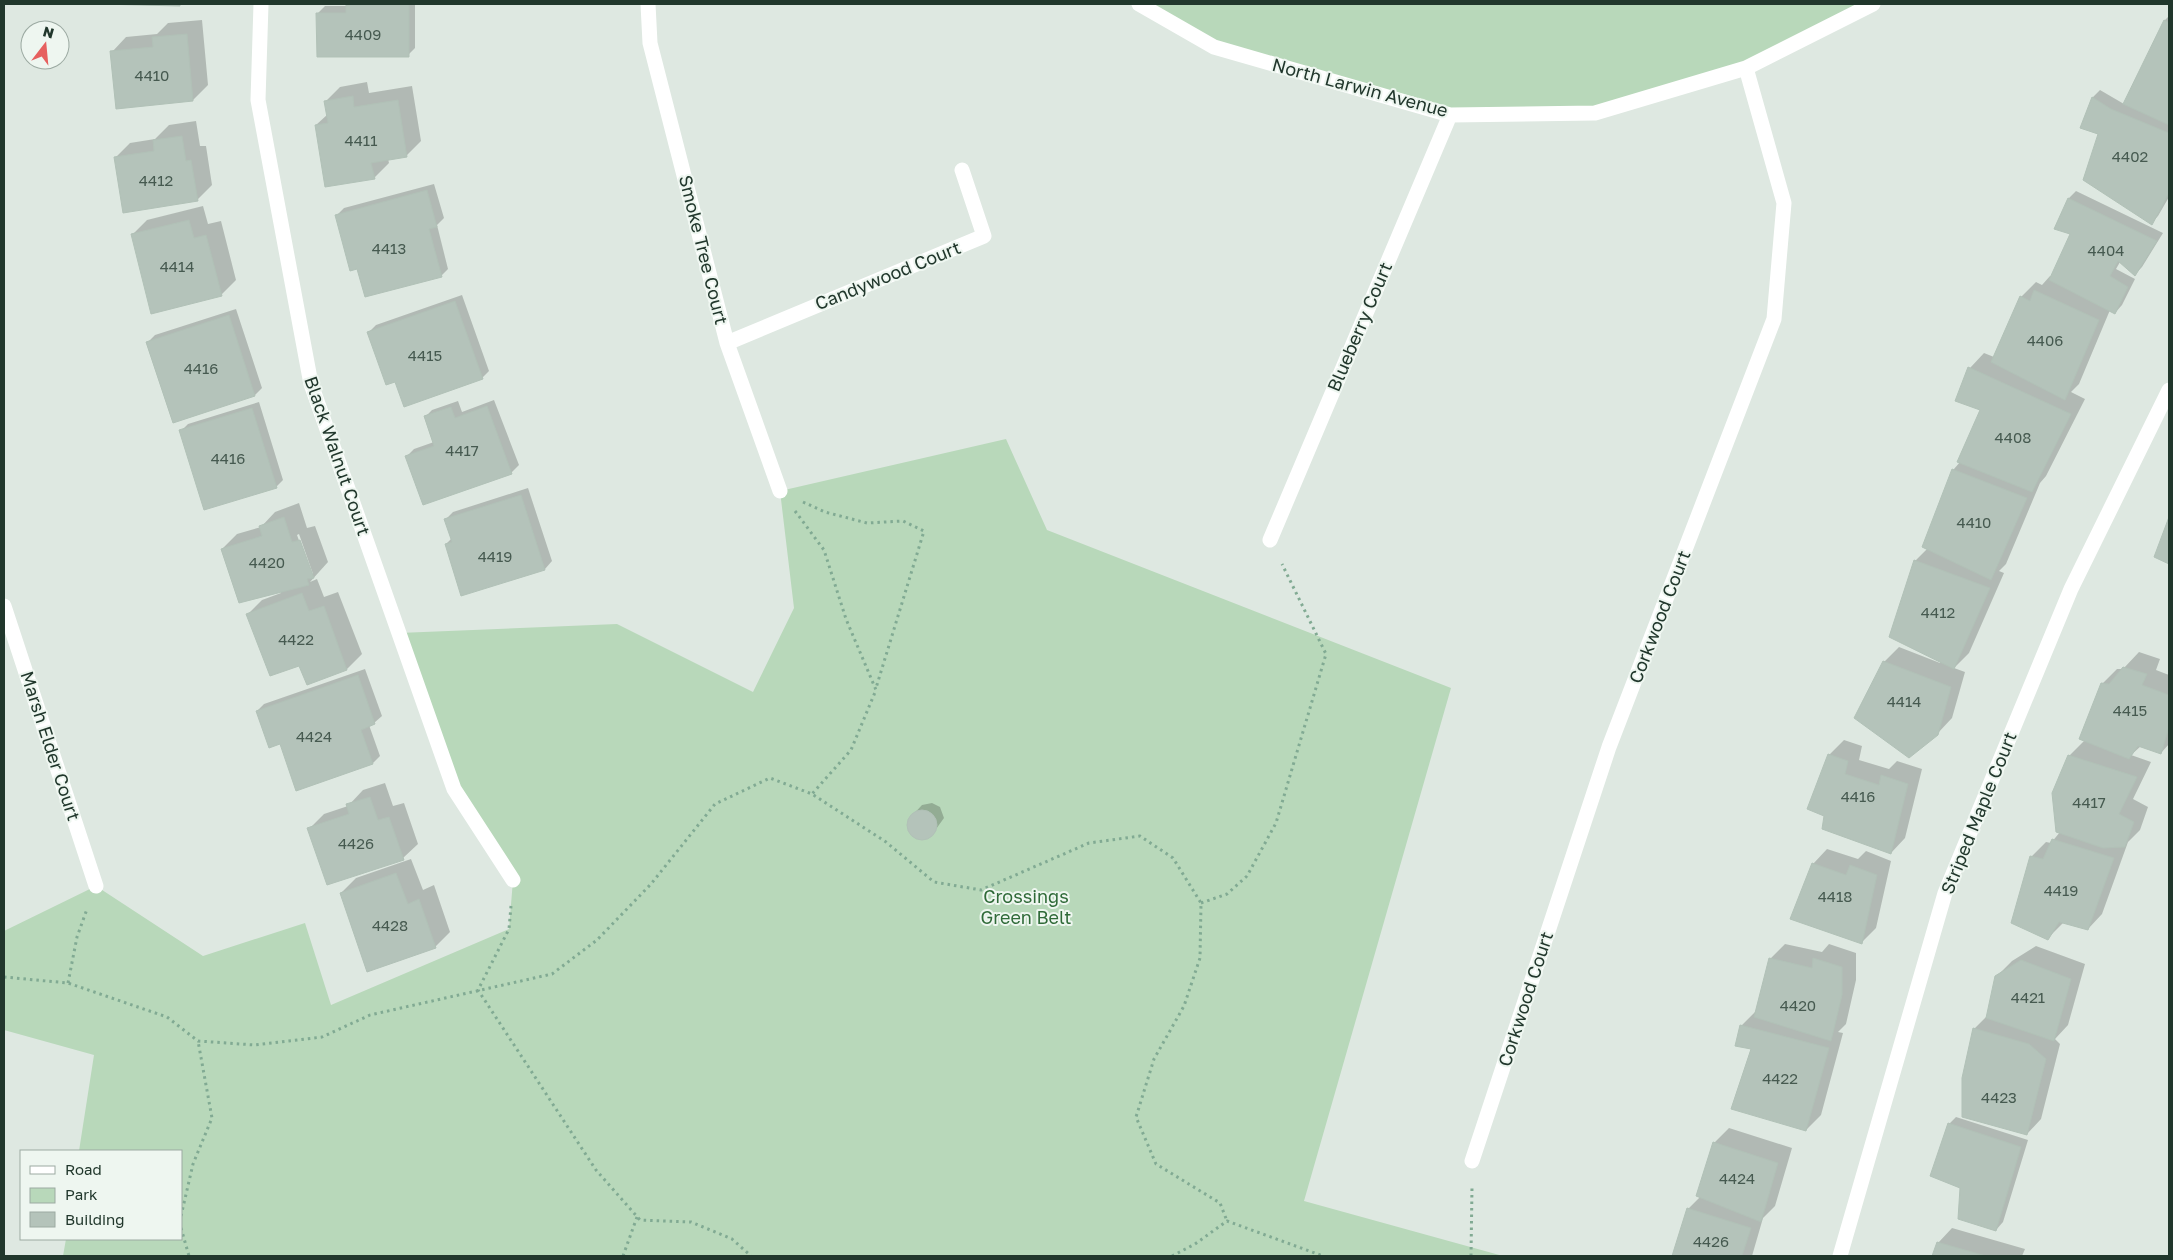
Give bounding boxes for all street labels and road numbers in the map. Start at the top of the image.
street label: North Larwin Avenue [1270,53,1451,121]
street label: Smoke Tree Court [675,173,733,327]
street label: Candywood Court [812,236,964,314]
street label: Blueberry Court [1322,259,1396,395]
street label: Black Walnut Court [300,373,376,538]
street label: Corkwood Court [1624,547,1695,686]
street label: Marsh Elder Court [16,668,85,823]
street label: Striped Maple Court [1935,728,2021,897]
street label: Corkwood Court [1493,928,1557,1069]

